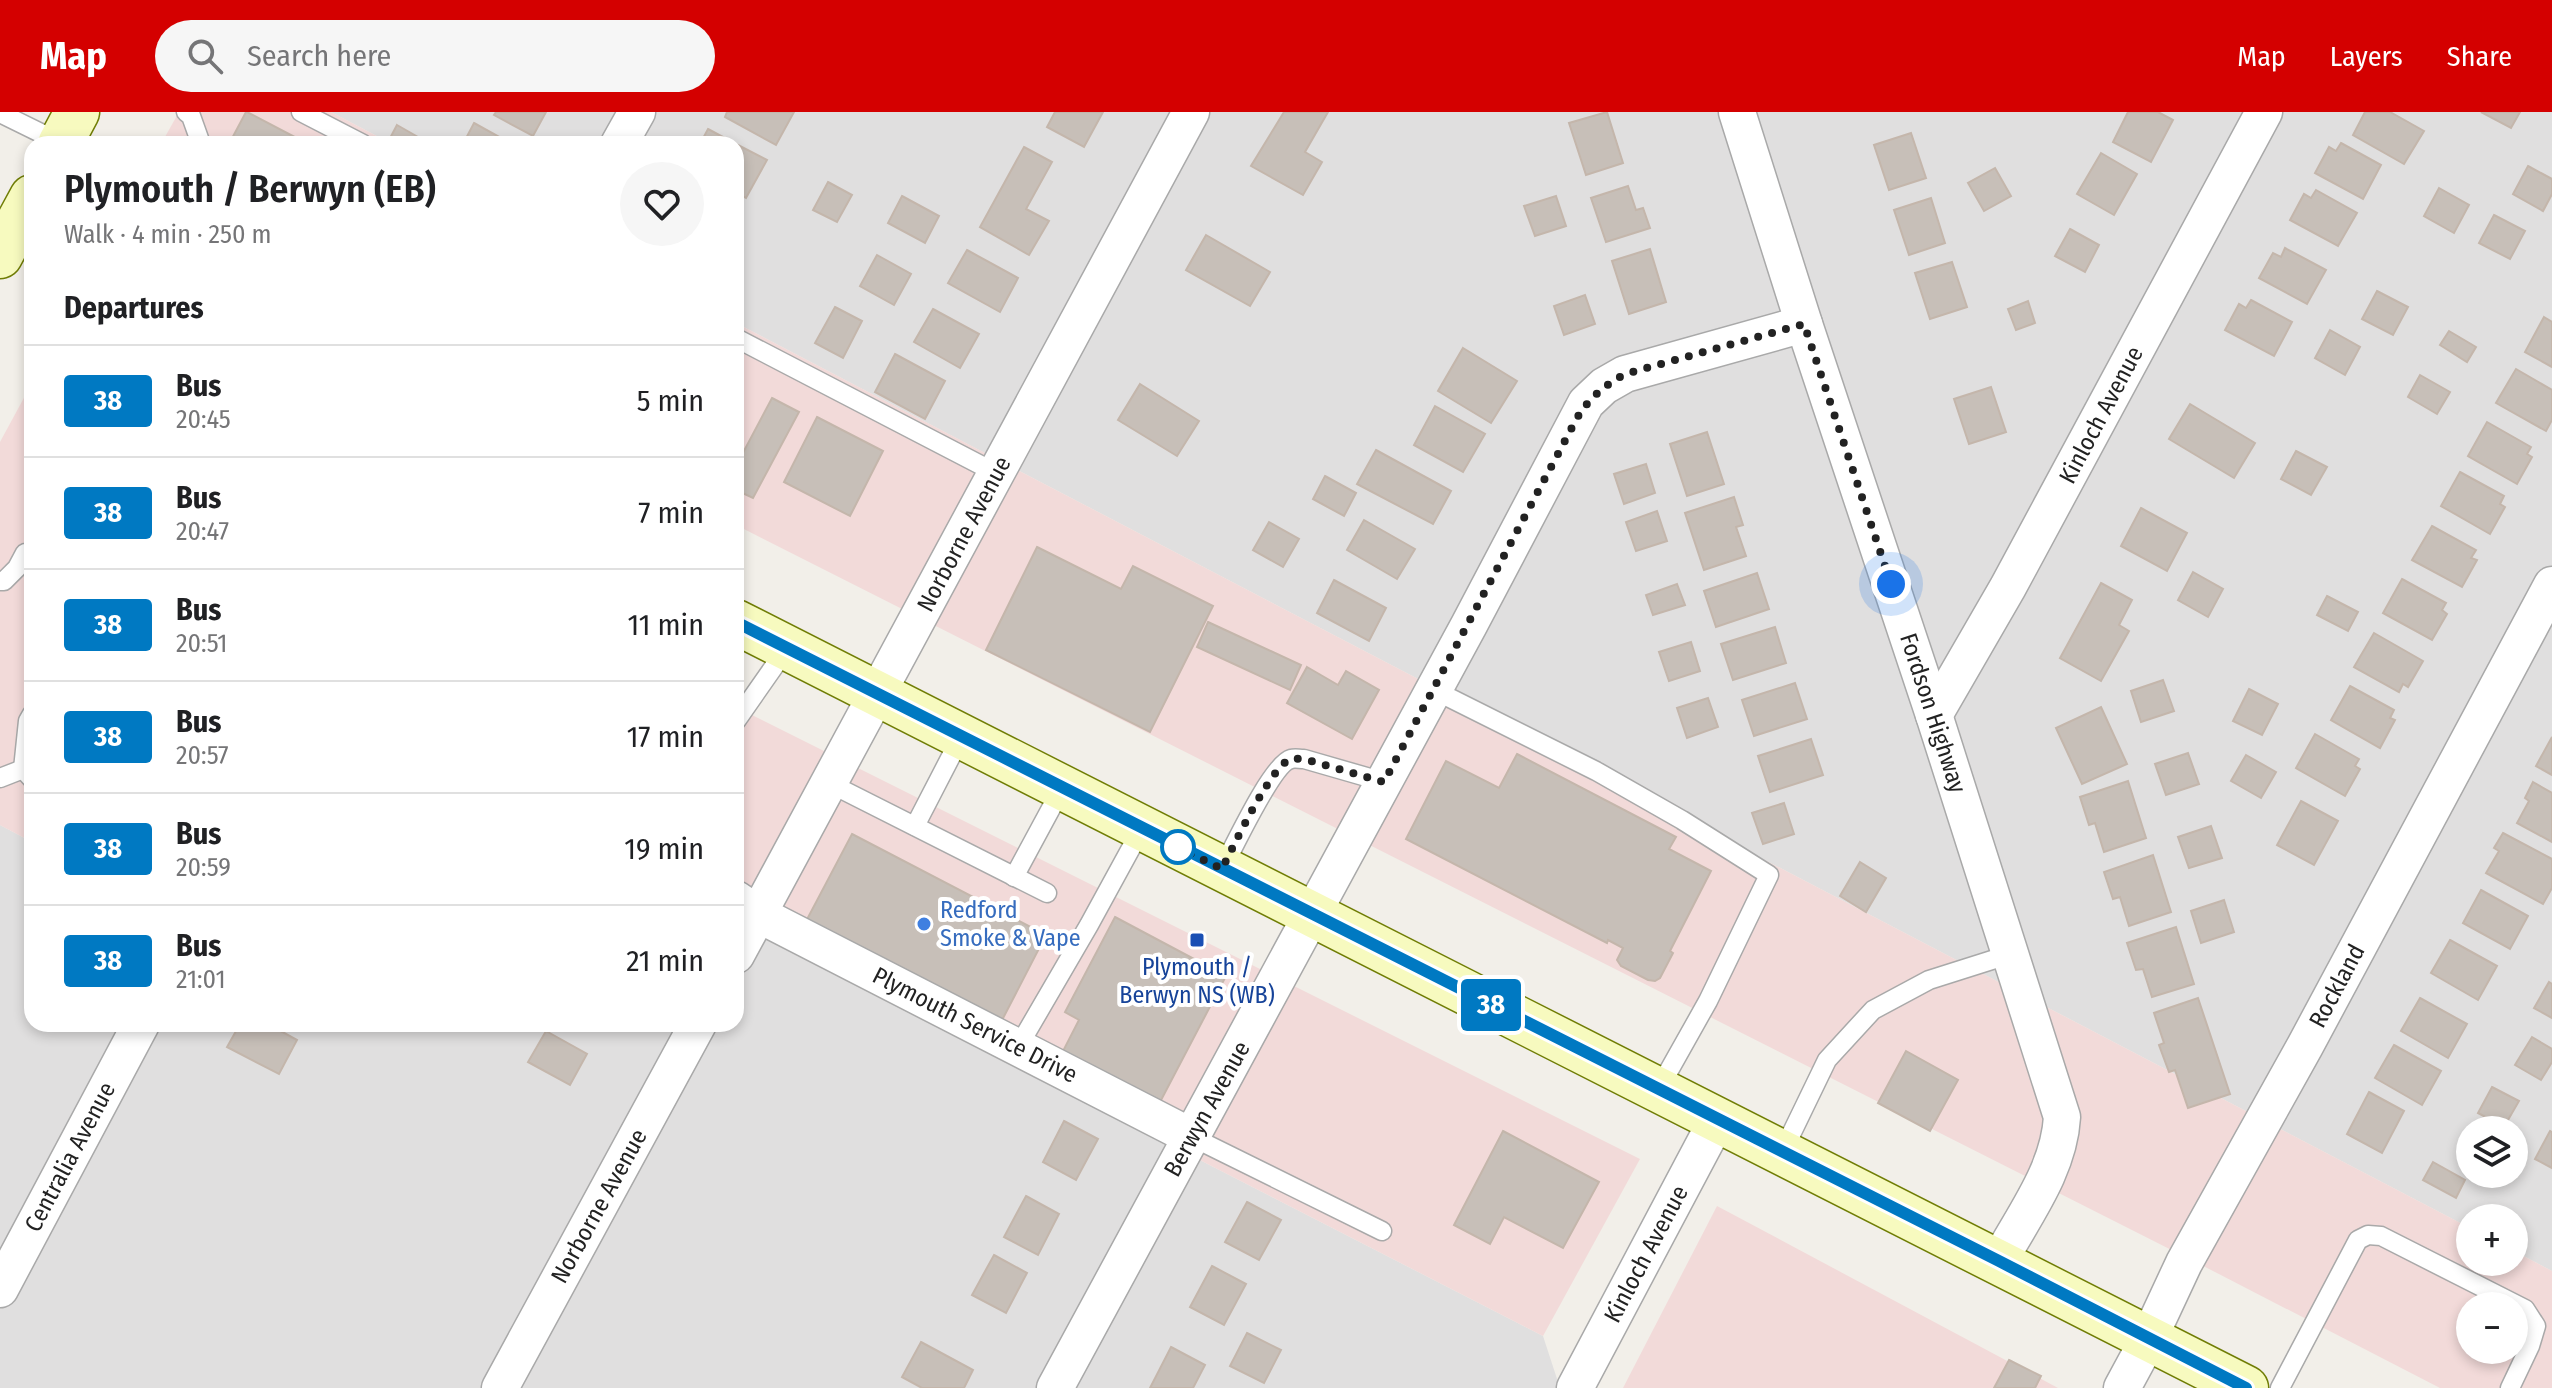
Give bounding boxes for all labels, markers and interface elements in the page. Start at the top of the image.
search box [155,20,715,92]
text: Map [40,33,107,79]
icon: search [183,34,227,78]
text: Search here [247,38,391,74]
text: Map [2237,40,2286,73]
text: Layers [2330,40,2403,73]
text: Share [2447,40,2512,73]
button: heart [620,162,704,246]
text: Plymouth / Berwyn (EB) [64,166,436,212]
text: Walk · 4 min · 250 m [64,219,272,250]
text: Departures [64,290,204,326]
street label: Kinloch Avenue [2053,342,2149,488]
text: Bus [176,368,221,404]
text: 5 min [637,383,704,419]
text: 38 [94,384,122,417]
text: 20:45 [176,404,231,435]
street label: Norborne Avenue [911,452,1017,616]
text: Bus [176,480,221,516]
text: 7 min [638,495,704,531]
text: 38 [94,496,122,529]
text: 20:47 [176,516,229,547]
your location [1871,564,1911,604]
text: Bus [176,592,221,628]
text: 11 min [628,607,704,643]
text: 38 [94,608,122,641]
text: 20:51 [176,628,227,659]
street label: Fordson Highway [1894,630,1972,797]
text: Bus [176,704,221,740]
text: 17 min [627,719,704,755]
text: 38 [94,720,122,753]
text: 20:57 [176,740,229,771]
text: Bus [176,816,221,852]
unlabelled marker [1161,830,1195,864]
text: 19 min [624,831,704,867]
text: 38 [94,832,122,865]
text: 20:59 [176,852,231,883]
place label: Redford Smoke & Vape [940,896,1081,952]
marker: Redford Smoke & Vape [915,915,933,933]
text: Bus [176,928,221,964]
marker: Plymouth / Berwyn NS (WB) [1188,931,1206,949]
street label: Rockland [2303,940,2371,1032]
text: 21 min [626,943,704,979]
text: 38 [94,944,122,977]
place label: Plymouth / Berwyn NS (WB) [1119,953,1275,1009]
street label: Plymouth Service Drive [868,961,1082,1089]
text: 21:01 [176,964,226,995]
line badge: 38 [1455,979,1527,1031]
text: 38 [1477,988,1505,1021]
street label: Berwyn Avenue [1158,1037,1256,1181]
street label: Centralia Avenue [19,1078,121,1236]
map controls [2456,1116,2528,1364]
button: layers [2456,1116,2528,1188]
street label: Norborne Avenue [545,1124,653,1288]
street label: Kinloch Avenue [1598,1181,1694,1327]
button: + [2456,1204,2528,1276]
button: − [2456,1292,2528,1364]

